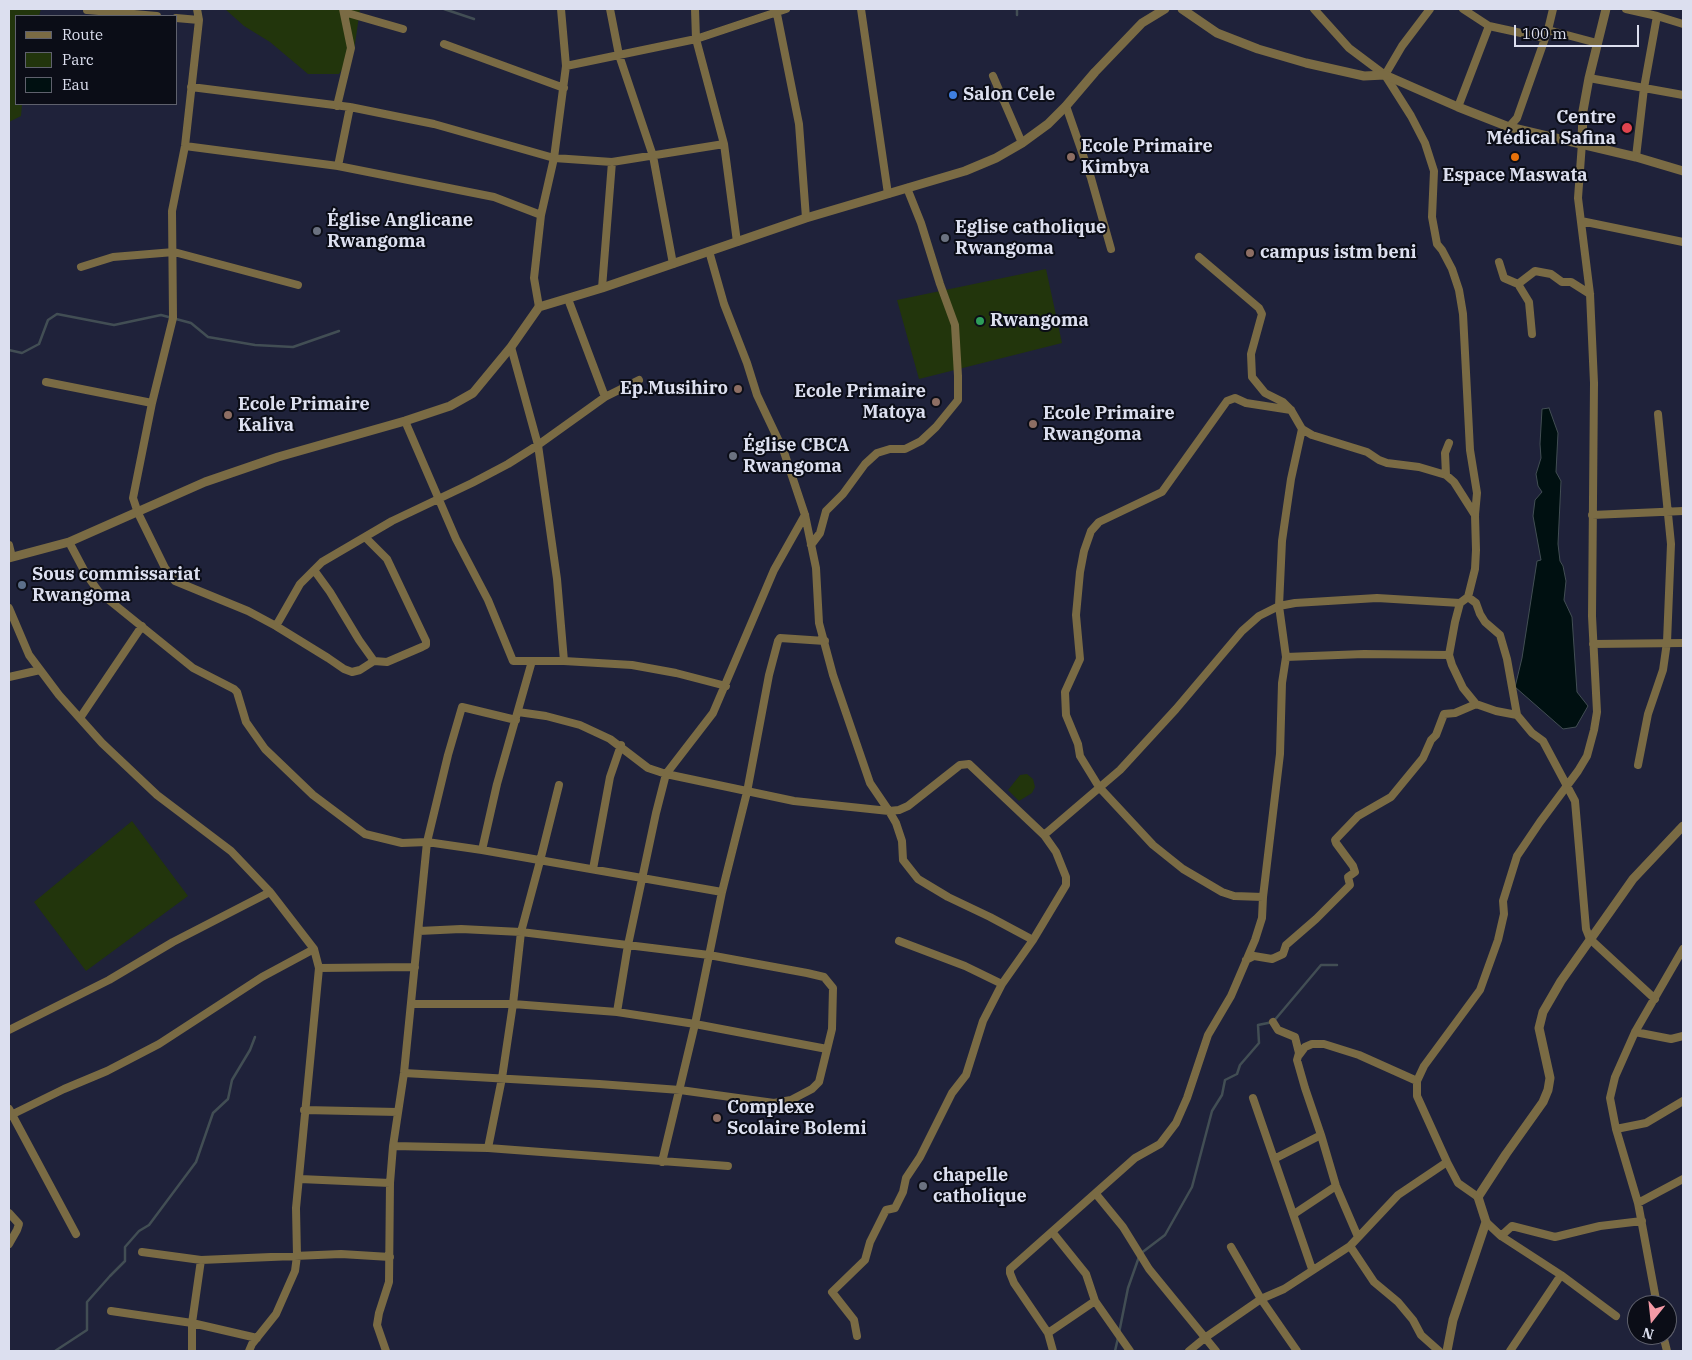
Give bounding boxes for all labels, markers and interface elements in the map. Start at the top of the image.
legend [15,15,178,105]
scale bar [1517,15,1642,47]
text: 100 m [1522,24,1567,43]
text: Route [62,25,103,44]
text: Parc [62,50,94,69]
text: Eau [62,75,89,94]
place label: Salon Cele [963,84,1055,106]
marker: Salon Cele [947,89,959,101]
place label: Centre Médical Safina [1487,107,1616,150]
marker: Centre Médical Safina [1620,121,1634,135]
place label: Ecole Primaire Kimbya [1081,136,1213,178]
marker: Ecole Primaire Kimbya [1065,151,1077,163]
marker: Espace Maswata [1509,151,1521,163]
place label: Espace Maswata [1443,165,1587,187]
place label: Église Anglicane Rwangoma [327,210,473,252]
place label: Eglise catholique Rwangoma [955,217,1106,260]
marker: Église Anglicane Rwangoma [311,225,323,237]
marker: Eglise catholique Rwangoma [939,232,951,244]
place label: campus istm beni [1260,242,1417,264]
marker: campus istm beni [1244,247,1256,259]
place label: Rwangoma [990,310,1089,332]
marker: Rwangoma [974,315,986,327]
place label: Ep.Musihiro [620,378,728,400]
place label: Ecole Primaire Matoya [794,381,926,424]
marker: Ep.Musihiro [732,383,744,395]
place label: Ecole Primaire Kaliva [238,394,370,436]
marker: Ecole Primaire Matoya [930,396,942,408]
place label: Ecole Primaire Rwangoma [1043,403,1175,446]
marker: Ecole Primaire Kaliva [222,409,234,421]
marker: Ecole Primaire Rwangoma [1027,418,1039,430]
place label: Église CBCA Rwangoma [743,435,849,478]
marker: Église CBCA Rwangoma [727,450,739,462]
place label: Sous commissariat Rwangoma [32,564,200,606]
marker: Sous commissariat Rwangoma [16,579,28,591]
place label: Complexe Scolaire Bolemi [727,1097,866,1140]
marker: Complexe Scolaire Bolemi [711,1112,723,1124]
place label: chapelle catholique [933,1165,1027,1208]
marker: chapelle catholique [917,1180,929,1192]
north arrow [1627,1295,1677,1345]
text: N [1640,1323,1656,1344]

